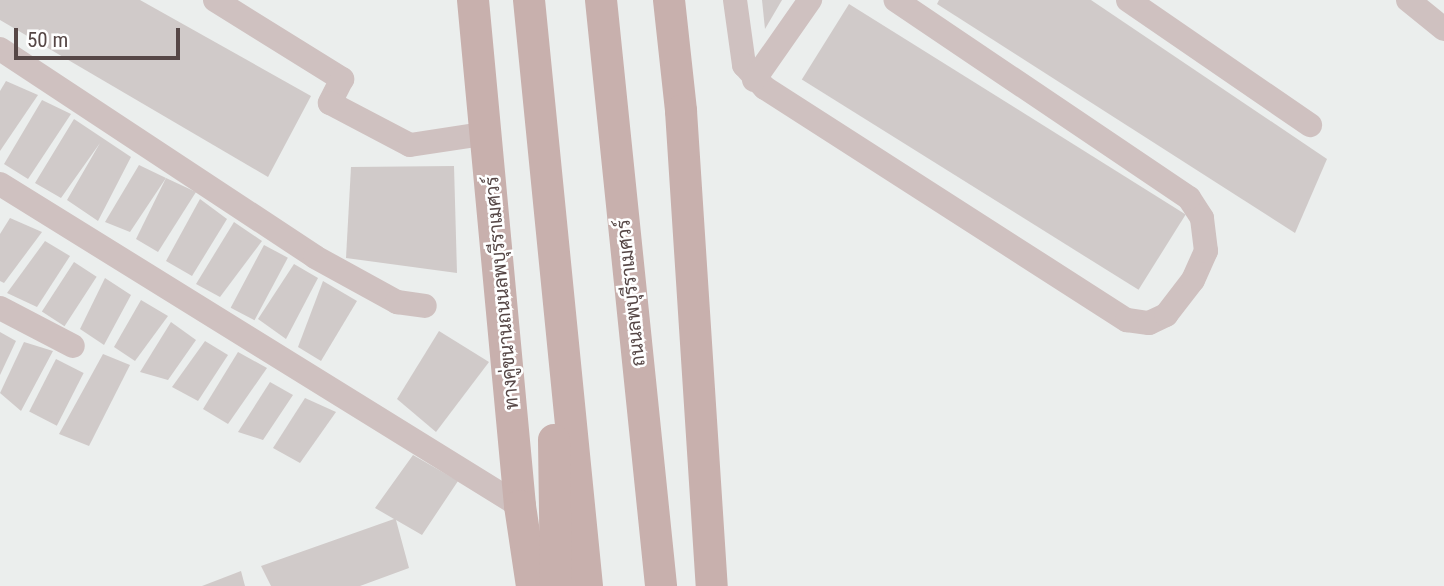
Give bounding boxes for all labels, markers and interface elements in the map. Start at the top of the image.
scale bar [18,14,184,58]
text: 50 m [27,28,68,52]
street label: ทางคู่ขนานถนนลพบุรีราเมศวร์ [480,175,524,411]
street label: ถนนลพบุรีราเมศวร์ [612,218,650,368]

